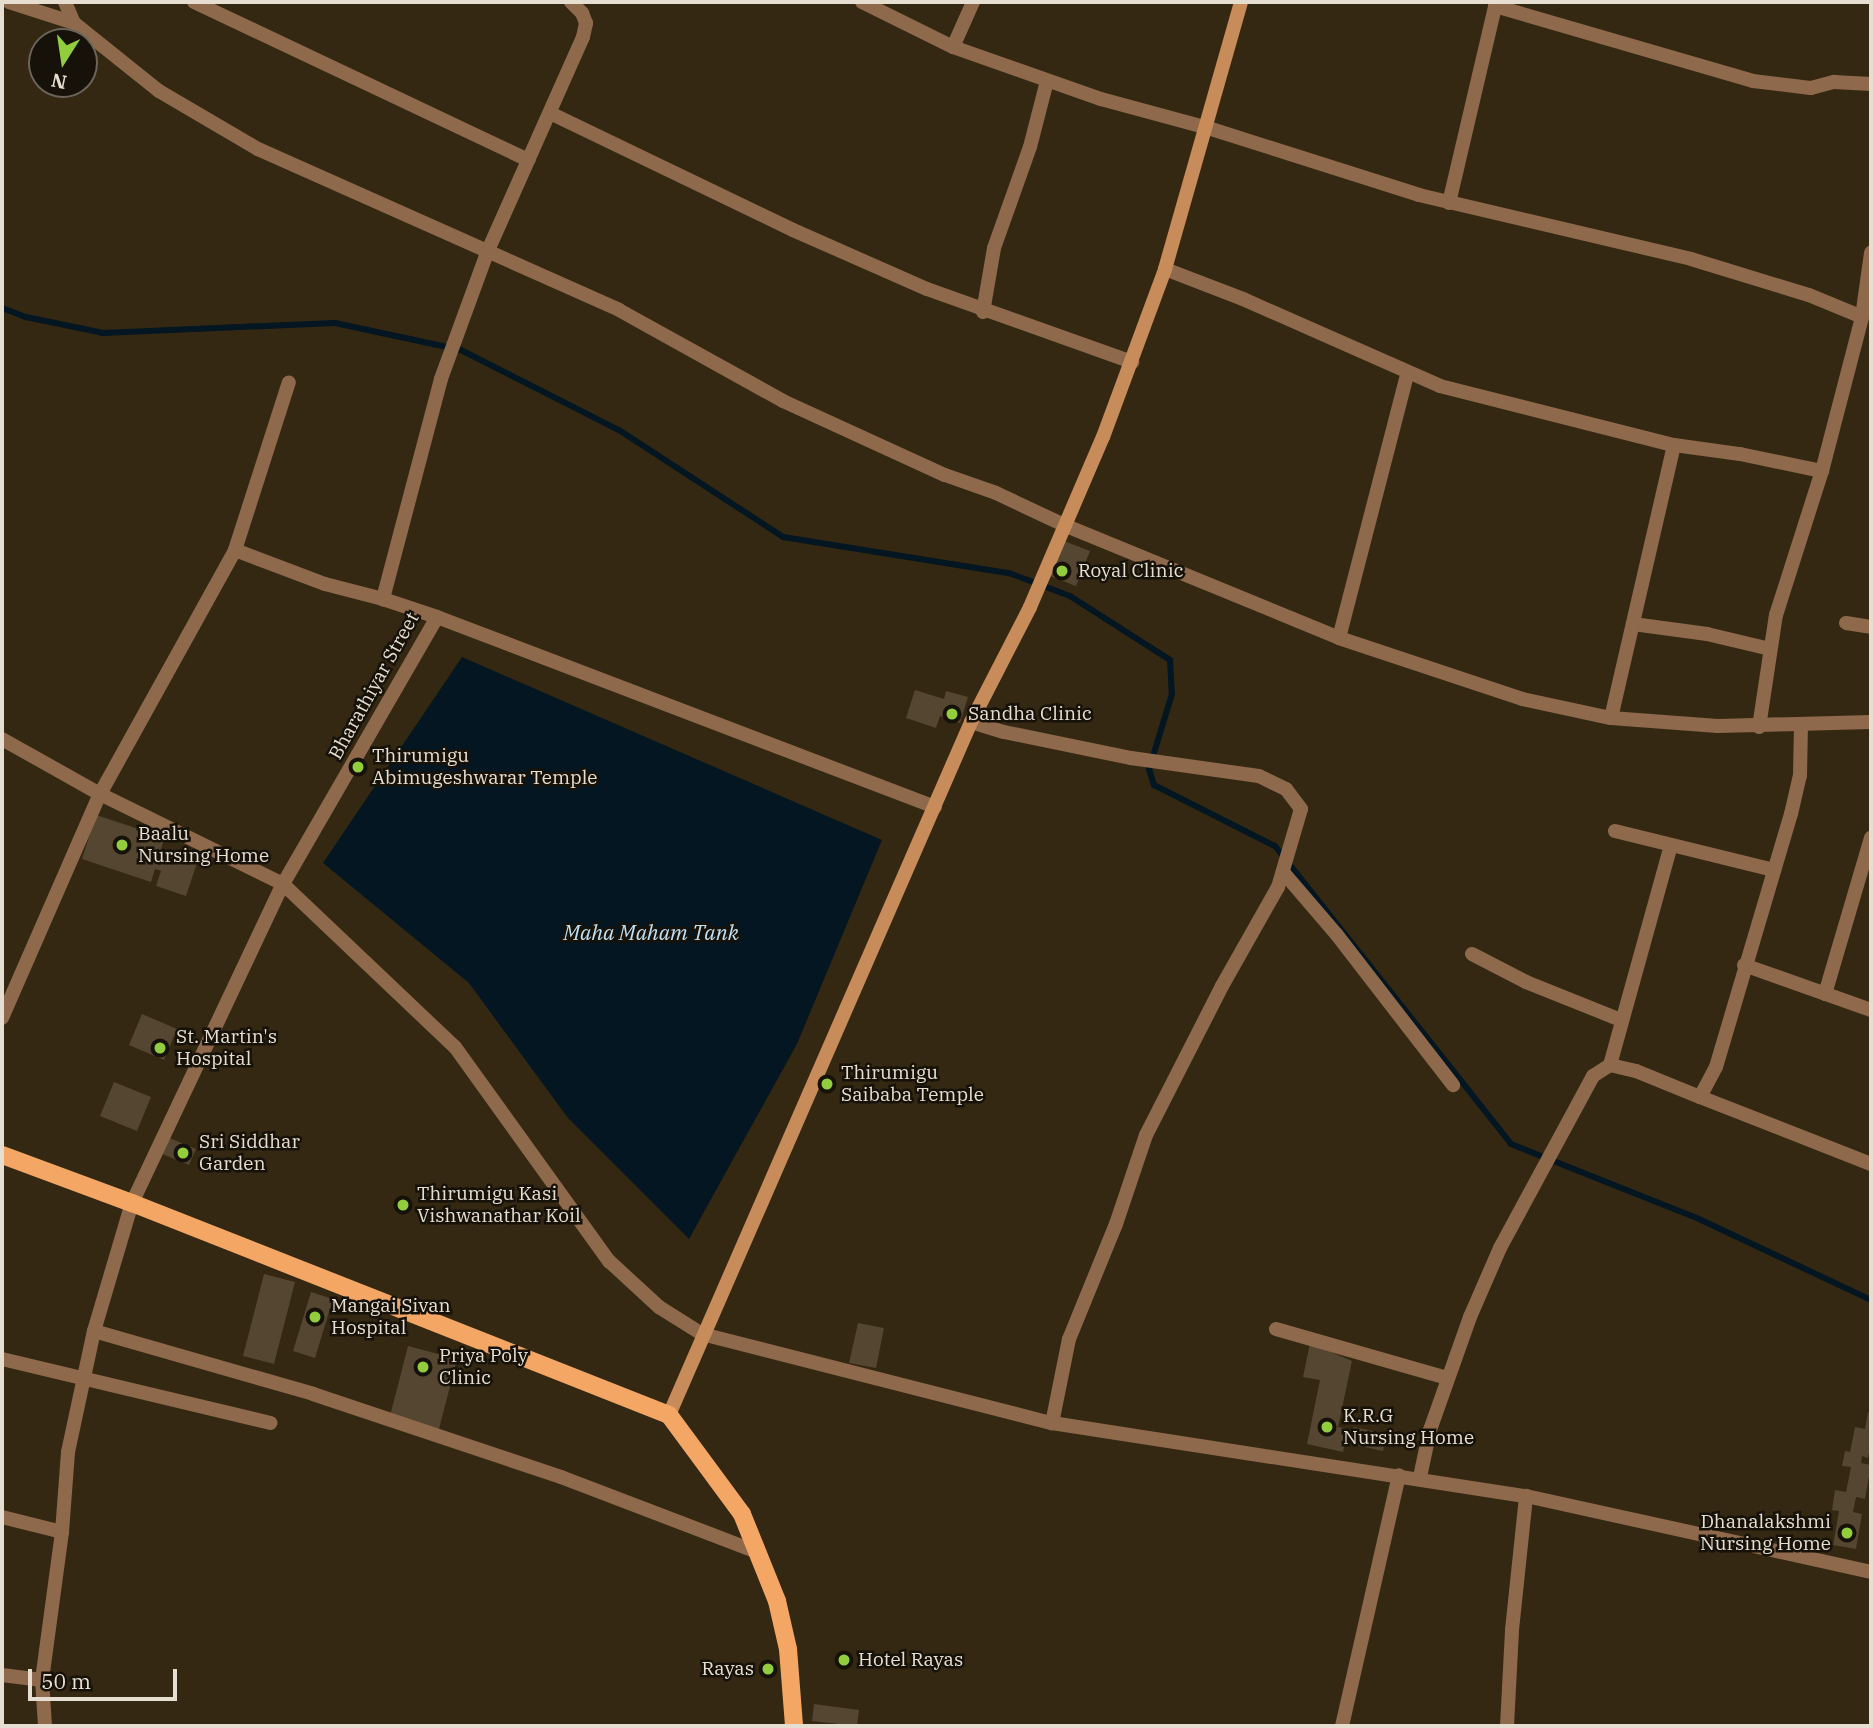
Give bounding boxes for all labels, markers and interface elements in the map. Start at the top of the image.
north arrow [28,28,98,98]
text: N [49,68,69,95]
place label: Royal Clinic [1078,560,1183,582]
marker: Royal Clinic [1052,561,1072,581]
street label: Bharathiyar Street [324,609,424,763]
place label: Sandha Clinic [968,703,1092,725]
marker: Sandha Clinic [942,704,962,724]
place label: Thirumigu Abimugeshwarar Temple [372,745,598,789]
marker: Thirumigu Abimugeshwarar Temple [350,759,366,775]
place label: Baalu Nursing Home [138,823,269,867]
marker: Baalu Nursing Home [112,835,132,855]
water label: Maha Maham Tank [563,919,739,945]
place label: St. Martin's Hospital [176,1026,277,1070]
marker: St. Martin's Hospital [150,1038,170,1058]
place label: Thirumigu Saibaba Temple [841,1062,984,1106]
marker: Thirumigu Saibaba Temple [819,1076,835,1092]
place label: Sri Siddhar Garden [199,1131,300,1175]
marker: Sri Siddhar Garden [173,1143,193,1163]
place label: Thirumigu Kasi Vishwanathar Koil [417,1183,581,1227]
marker: Thirumigu Kasi Vishwanathar Koil [395,1197,411,1213]
place label: Mangai Sivan Hospital [331,1295,451,1339]
marker: Mangai Sivan Hospital [305,1307,325,1327]
place label: Priya Poly Clinic [439,1345,528,1389]
marker: Priya Poly Clinic [413,1357,433,1377]
place label: K.R.G Nursing Home [1343,1405,1474,1449]
marker: K.R.G Nursing Home [1317,1417,1337,1437]
place label: Dhanalakshmi Nursing Home [1700,1511,1831,1555]
marker: Dhanalakshmi Nursing Home [1837,1523,1857,1543]
place label: Hotel Rayas [858,1649,963,1671]
marker: Hotel Rayas [836,1652,852,1668]
scale bar [32,1654,180,1698]
place label: Rayas [702,1658,754,1680]
marker: Rayas [760,1661,776,1677]
text: 50 m [41,1667,91,1695]

